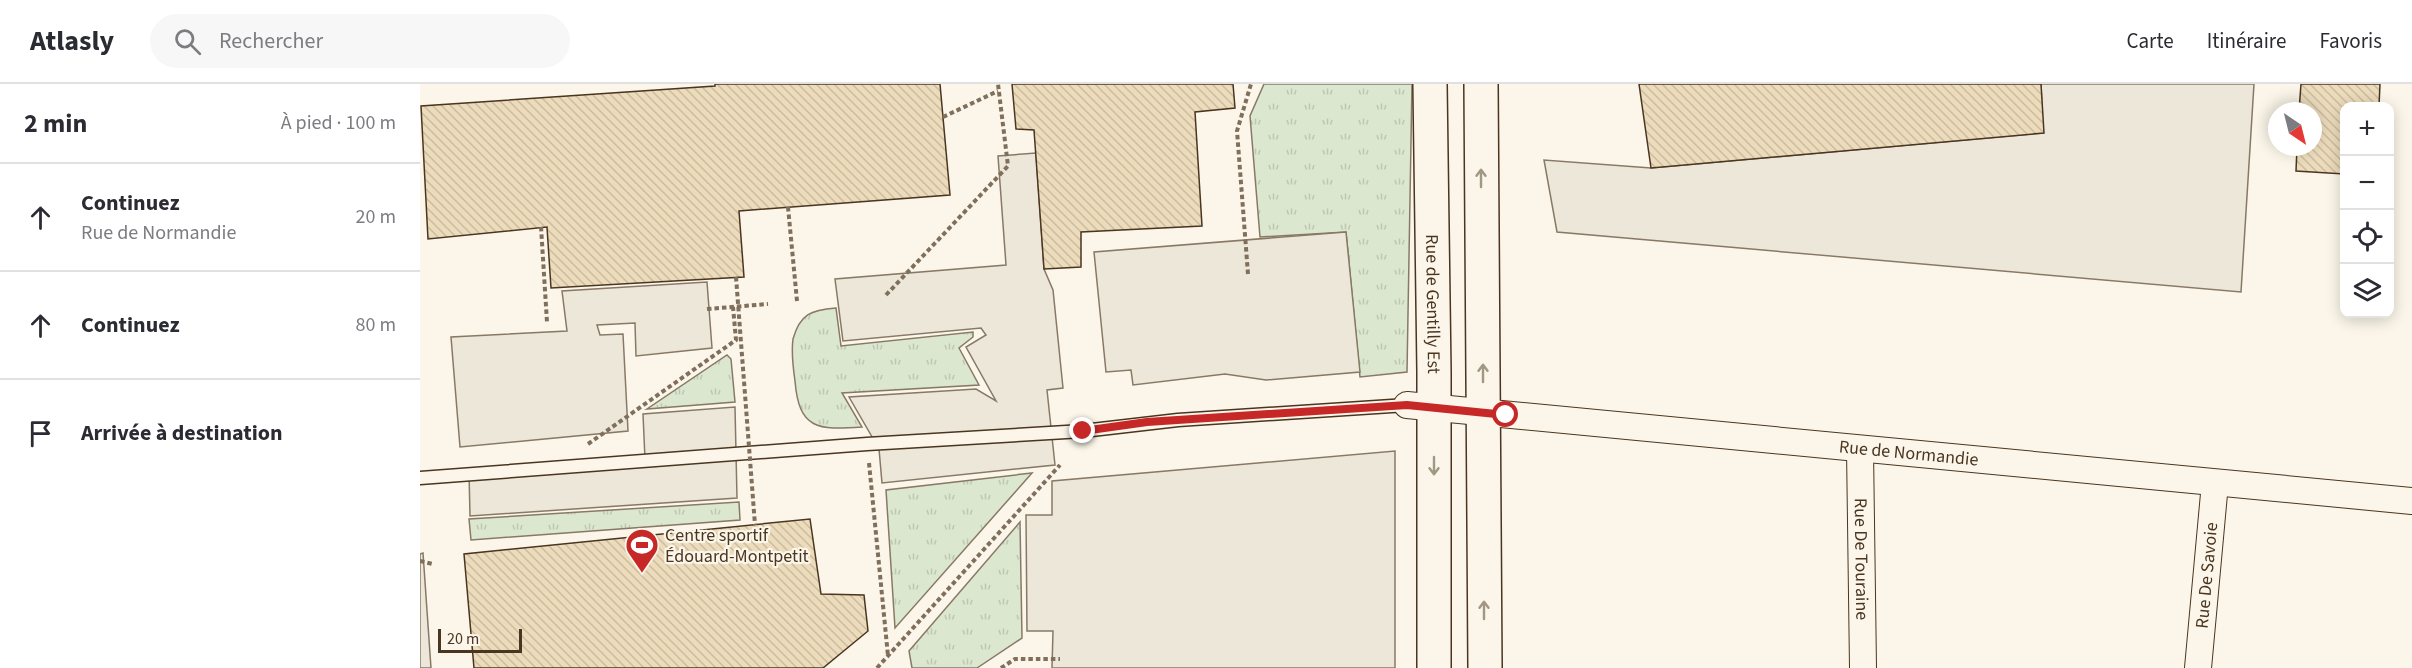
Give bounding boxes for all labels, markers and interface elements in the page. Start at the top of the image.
search box [150,14,570,68]
text: Atlasly [30,21,114,61]
icon: search [171,25,204,58]
text: Rechercher [219,25,323,57]
text: Carte [2127,26,2174,56]
text: Itinéraire [2207,26,2286,56]
text: Favoris [2319,26,2382,56]
north arrow [2268,102,2322,156]
map controls [2340,102,2394,318]
button: + [2340,102,2394,156]
text: 2 min [24,105,87,142]
text: À pied · 100 m [281,109,396,137]
button: − [2340,156,2394,210]
one-way arrow [1476,168,1487,188]
text: Continuez [81,187,180,219]
icon: ahead [24,201,57,234]
text: 20 m [356,203,396,231]
button: locate [2340,210,2394,264]
text: Rue de Normandie [81,219,236,247]
street label: Rue de Gentilly Est [1420,234,1447,374]
button: layers [2340,264,2394,318]
icon: ahead [24,309,57,342]
text: Continuez [81,309,180,341]
text: 80 m [356,311,396,339]
one-way arrow [1477,363,1489,383]
route start [1492,401,1518,427]
icon: arrive [24,417,57,450]
text: Arrivée à destination [81,417,283,449]
route end [1069,417,1095,443]
street label: Rue de Normandie [1838,434,1980,472]
one-way arrow [1428,456,1440,476]
street label: Rue De Touraine [1848,498,1875,620]
street label: Rue De Savoie [2189,521,2224,630]
place label: Centre sportif Édouard-Montpetit [665,523,809,569]
sports icon: Centre sportif Édouard-Montpetit [624,527,660,574]
one-way arrow [1478,600,1490,620]
scale bar [438,626,522,654]
text: 20 m [447,628,479,650]

